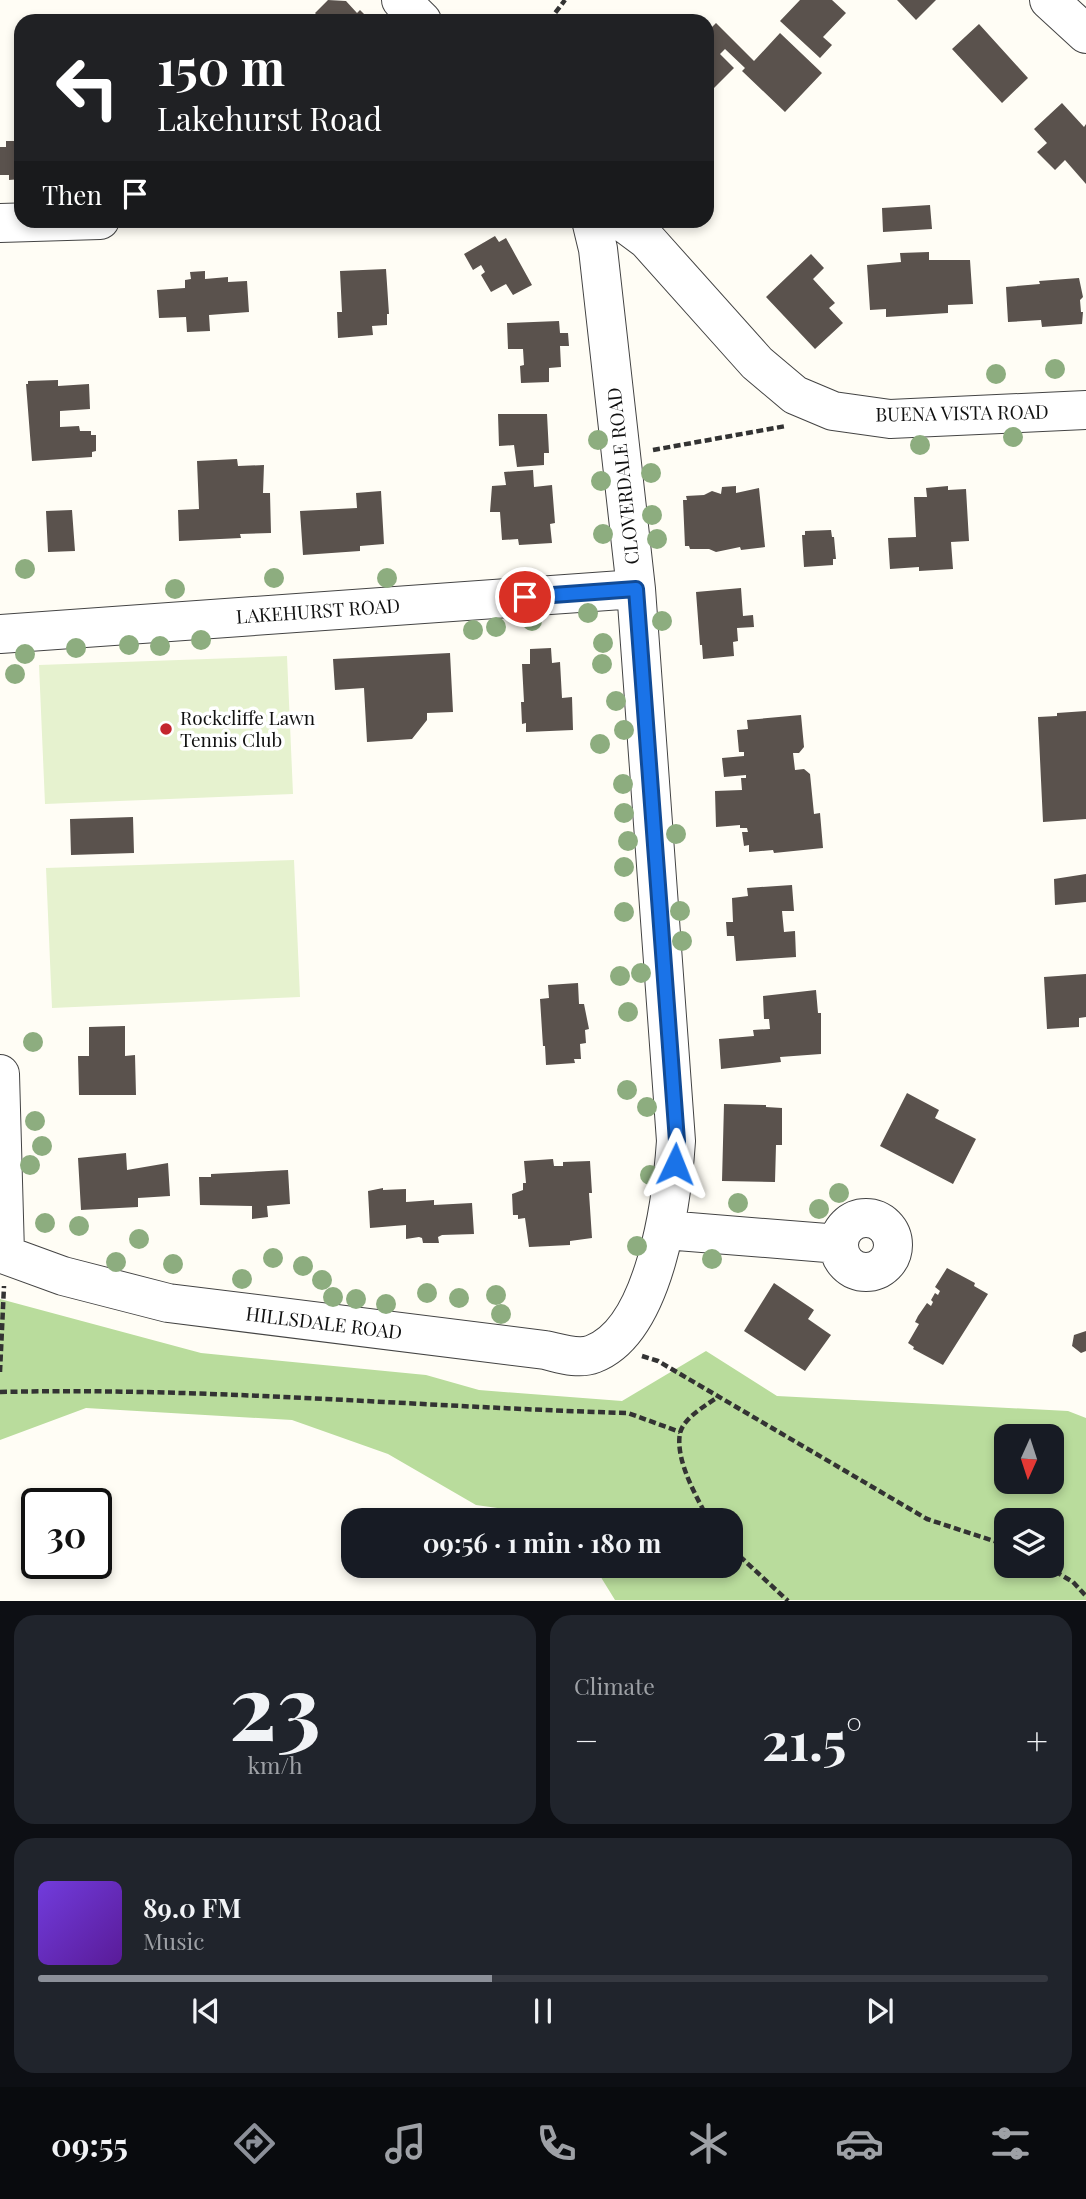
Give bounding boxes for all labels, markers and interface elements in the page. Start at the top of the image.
text: 150 m [157,33,285,98]
icon: left [42,42,133,133]
text: Lakehurst Road [157,96,382,139]
icon: arrive [116,175,154,213]
text: Then [42,177,102,212]
street label: CLOVERDALE ROAD [600,386,644,566]
street label: BUENA VISTA ROAD [875,397,1049,427]
pin [495,567,555,627]
icon: arrive [506,578,544,616]
street label: LAKEHURST ROAD [235,591,401,629]
place label: Rockcliffe Lawn Tennis Club [180,704,316,752]
marker: Rockcliffe Lawn Tennis Club [158,721,174,737]
position arrow [638,1127,712,1201]
street label: HILLSDALE ROAD [244,1300,404,1344]
north arrow [994,1424,1064,1494]
map controls [994,1424,1064,1578]
speed limit sign: 30 [21,1488,112,1579]
button: layers [994,1508,1064,1578]
text: 09:56 · 1 min · 180 m [423,1525,661,1560]
text: 23 [229,1643,321,1764]
text: Climate [574,1670,655,1701]
text: 21.5° [762,1705,862,1774]
text: − [574,1714,599,1765]
text: + [1026,1714,1048,1765]
text: km/h [247,1749,303,1780]
text: 89.0 FM [143,1890,241,1925]
text: Music [143,1925,204,1956]
icon: previous [187,1992,225,2030]
icon: pause [524,1992,562,2030]
icon: next [861,1992,899,2030]
icon: directions [230,2119,279,2168]
icon: music [381,2119,430,2168]
icon: phone [532,2119,581,2168]
icon: climate [684,2119,733,2168]
icon: car [835,2119,884,2168]
icon: filters [986,2119,1035,2168]
text: 09:55 [51,2122,128,2165]

